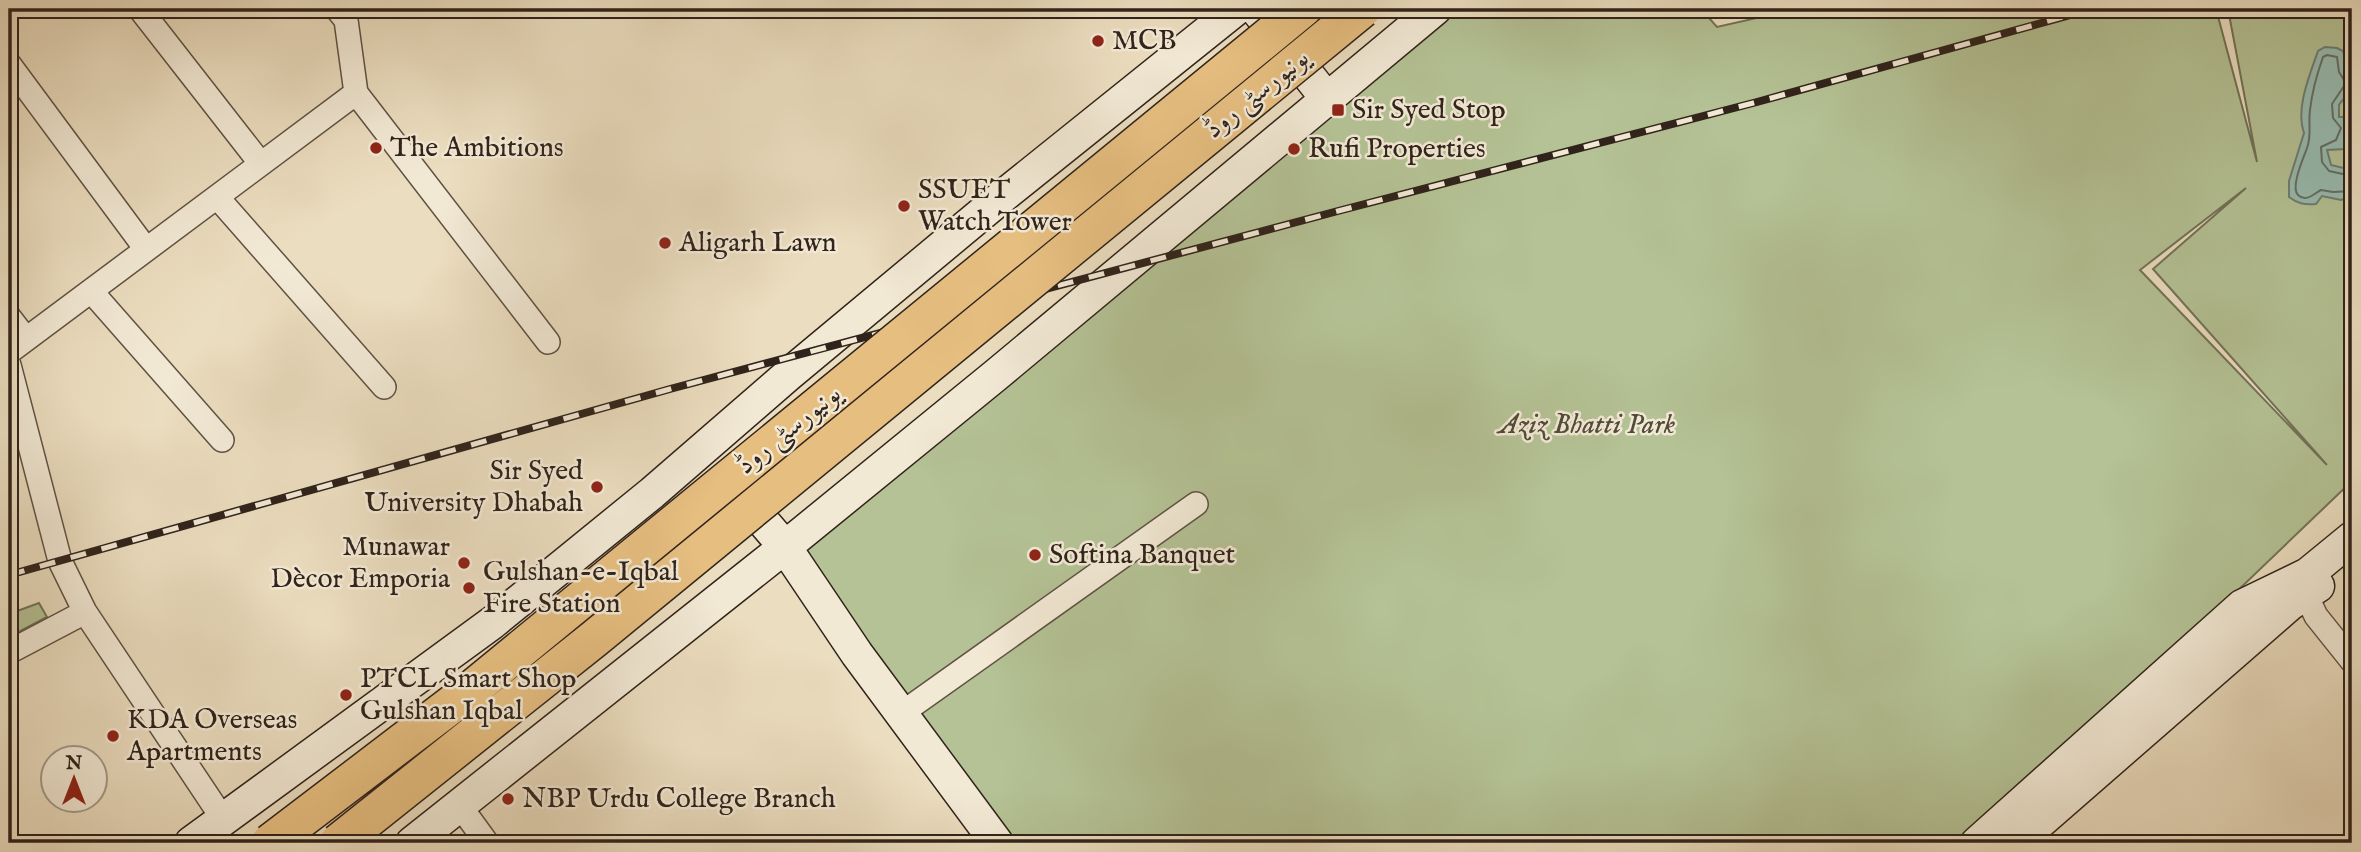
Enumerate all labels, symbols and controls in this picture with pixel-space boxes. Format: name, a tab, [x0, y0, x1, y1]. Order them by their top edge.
place label: MCB	[1112, 24, 1177, 59]
marker: MCB	[1090, 33, 1106, 49]
street label: یونیورسٹی روڈ	[1197, 40, 1319, 148]
place label: Sir Syed Stop	[1352, 93, 1506, 128]
marker: Sir Syed Stop	[1330, 102, 1346, 118]
place label: The Ambitions	[390, 131, 564, 166]
place label: Rufi Properties	[1308, 132, 1486, 167]
marker: The Ambitions	[368, 140, 384, 156]
marker: Rufi Properties	[1286, 141, 1302, 157]
place label: SSUET Watch Tower	[918, 173, 1072, 240]
marker: SSUET Watch Tower	[896, 198, 912, 214]
place label: Aligarh Lawn	[678, 226, 837, 261]
marker: Aligarh Lawn	[657, 235, 673, 251]
street label: یونیورسٹی روڈ	[729, 376, 851, 484]
park label: Aziz Bhatti Park	[1496, 408, 1675, 443]
place label: Sir Syed University Dhabah	[364, 454, 583, 521]
marker: Sir Syed University Dhabah	[589, 479, 605, 495]
place label: Munawar Dècor Emporia	[270, 530, 451, 597]
place label: Softina Banquet	[1049, 538, 1236, 573]
marker: Softina Banquet	[1027, 547, 1043, 563]
marker: Munawar Dècor Emporia	[456, 555, 472, 571]
place label: Gulshan-e-Iqbal Fire Station	[483, 555, 679, 622]
marker: Gulshan-e-Iqbal Fire Station	[461, 580, 477, 596]
place label: PTCL Smart Shop Gulshan Iqbal	[360, 662, 577, 729]
marker: PTCL Smart Shop Gulshan Iqbal	[338, 687, 354, 703]
place label: KDA Overseas Apartments	[126, 703, 297, 770]
marker: KDA Overseas Apartments	[105, 728, 121, 744]
north arrow	[38, 744, 108, 814]
text: N	[65, 752, 83, 776]
place label: NBP Urdu College Branch	[522, 782, 836, 817]
marker: NBP Urdu College Branch	[500, 791, 516, 807]

